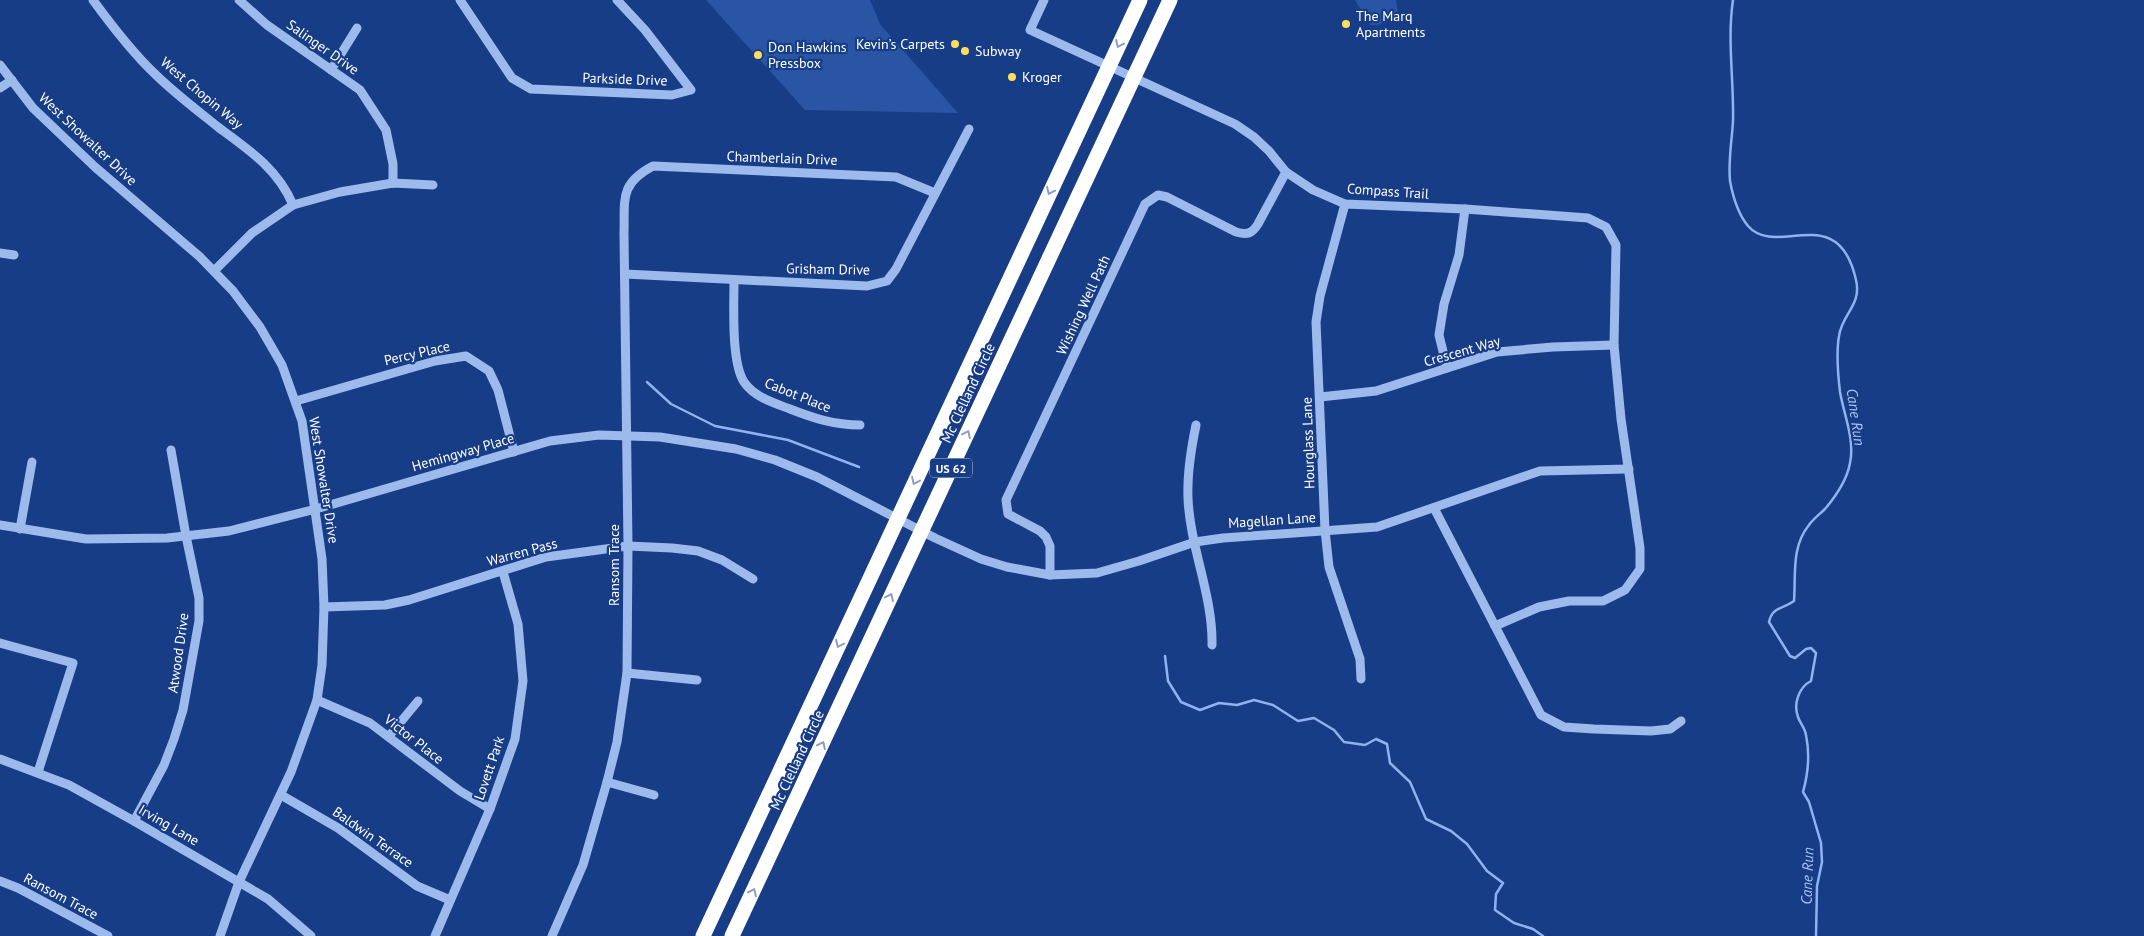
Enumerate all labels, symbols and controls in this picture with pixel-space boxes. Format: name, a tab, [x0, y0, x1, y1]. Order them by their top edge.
place label: The Marq Apartments	[1356, 7, 1426, 41]
street label: Salinger Drive	[283, 15, 363, 79]
marker: The Marq Apartments	[1340, 18, 1352, 30]
place label: Kevin’s Carpets	[856, 35, 945, 53]
place label: Don Hawkins Pressbox	[768, 38, 847, 72]
marker: Kevin’s Carpets	[949, 38, 961, 50]
one-way arrow	[1115, 39, 1126, 48]
place label: Subway	[975, 42, 1022, 60]
marker: Subway	[959, 45, 971, 57]
marker: Don Hawkins Pressbox	[752, 49, 764, 61]
street label: West Chopin Way	[157, 53, 247, 133]
place label: Kroger	[1022, 68, 1062, 86]
street label: Parkside Drive	[582, 69, 668, 89]
marker: Kroger	[1006, 71, 1018, 83]
street label: West Showalter Drive	[35, 89, 141, 189]
street label: Chamberlain Drive	[726, 147, 838, 169]
street label: Compass Trail	[1347, 179, 1429, 203]
one-way arrow	[1046, 186, 1057, 195]
street label: Wishing Well Path	[1052, 252, 1114, 358]
street label: Grisham Drive	[786, 259, 870, 279]
street label: Crescent Way	[1422, 331, 1503, 371]
street label: Percy Place	[382, 337, 452, 369]
street label: Mc Clelland Circle	[937, 340, 999, 446]
street label: Cabot Place	[762, 374, 834, 416]
water label: Cane Run	[1843, 387, 1869, 447]
street label: Hourglass Lane	[1297, 397, 1319, 489]
street label: West Showalter Drive	[305, 415, 343, 545]
street label: Hemingway Place	[410, 429, 516, 475]
one-way arrow	[961, 431, 971, 440]
road number: US 62	[930, 458, 972, 478]
one-way arrow	[911, 476, 921, 485]
street label: Magellan Lane	[1228, 508, 1316, 532]
street label: Ransom Trace	[605, 524, 623, 606]
street label: Warren Pass	[485, 534, 559, 570]
one-way arrow	[884, 593, 895, 602]
street label: Atwood Drive	[163, 612, 193, 694]
one-way arrow	[834, 639, 845, 648]
street label: Mc Clelland Circle	[766, 707, 828, 813]
street label: Victor Place	[380, 710, 447, 768]
street label: Lovett Park	[470, 733, 508, 802]
one-way arrow	[815, 741, 826, 750]
street label: Irving Lane	[136, 800, 202, 850]
street label: Baldwin Terrace	[329, 803, 417, 871]
water label: Cane Run	[1797, 847, 1818, 905]
street label: Ransom Trace	[21, 869, 101, 923]
one-way arrow	[747, 888, 757, 897]

